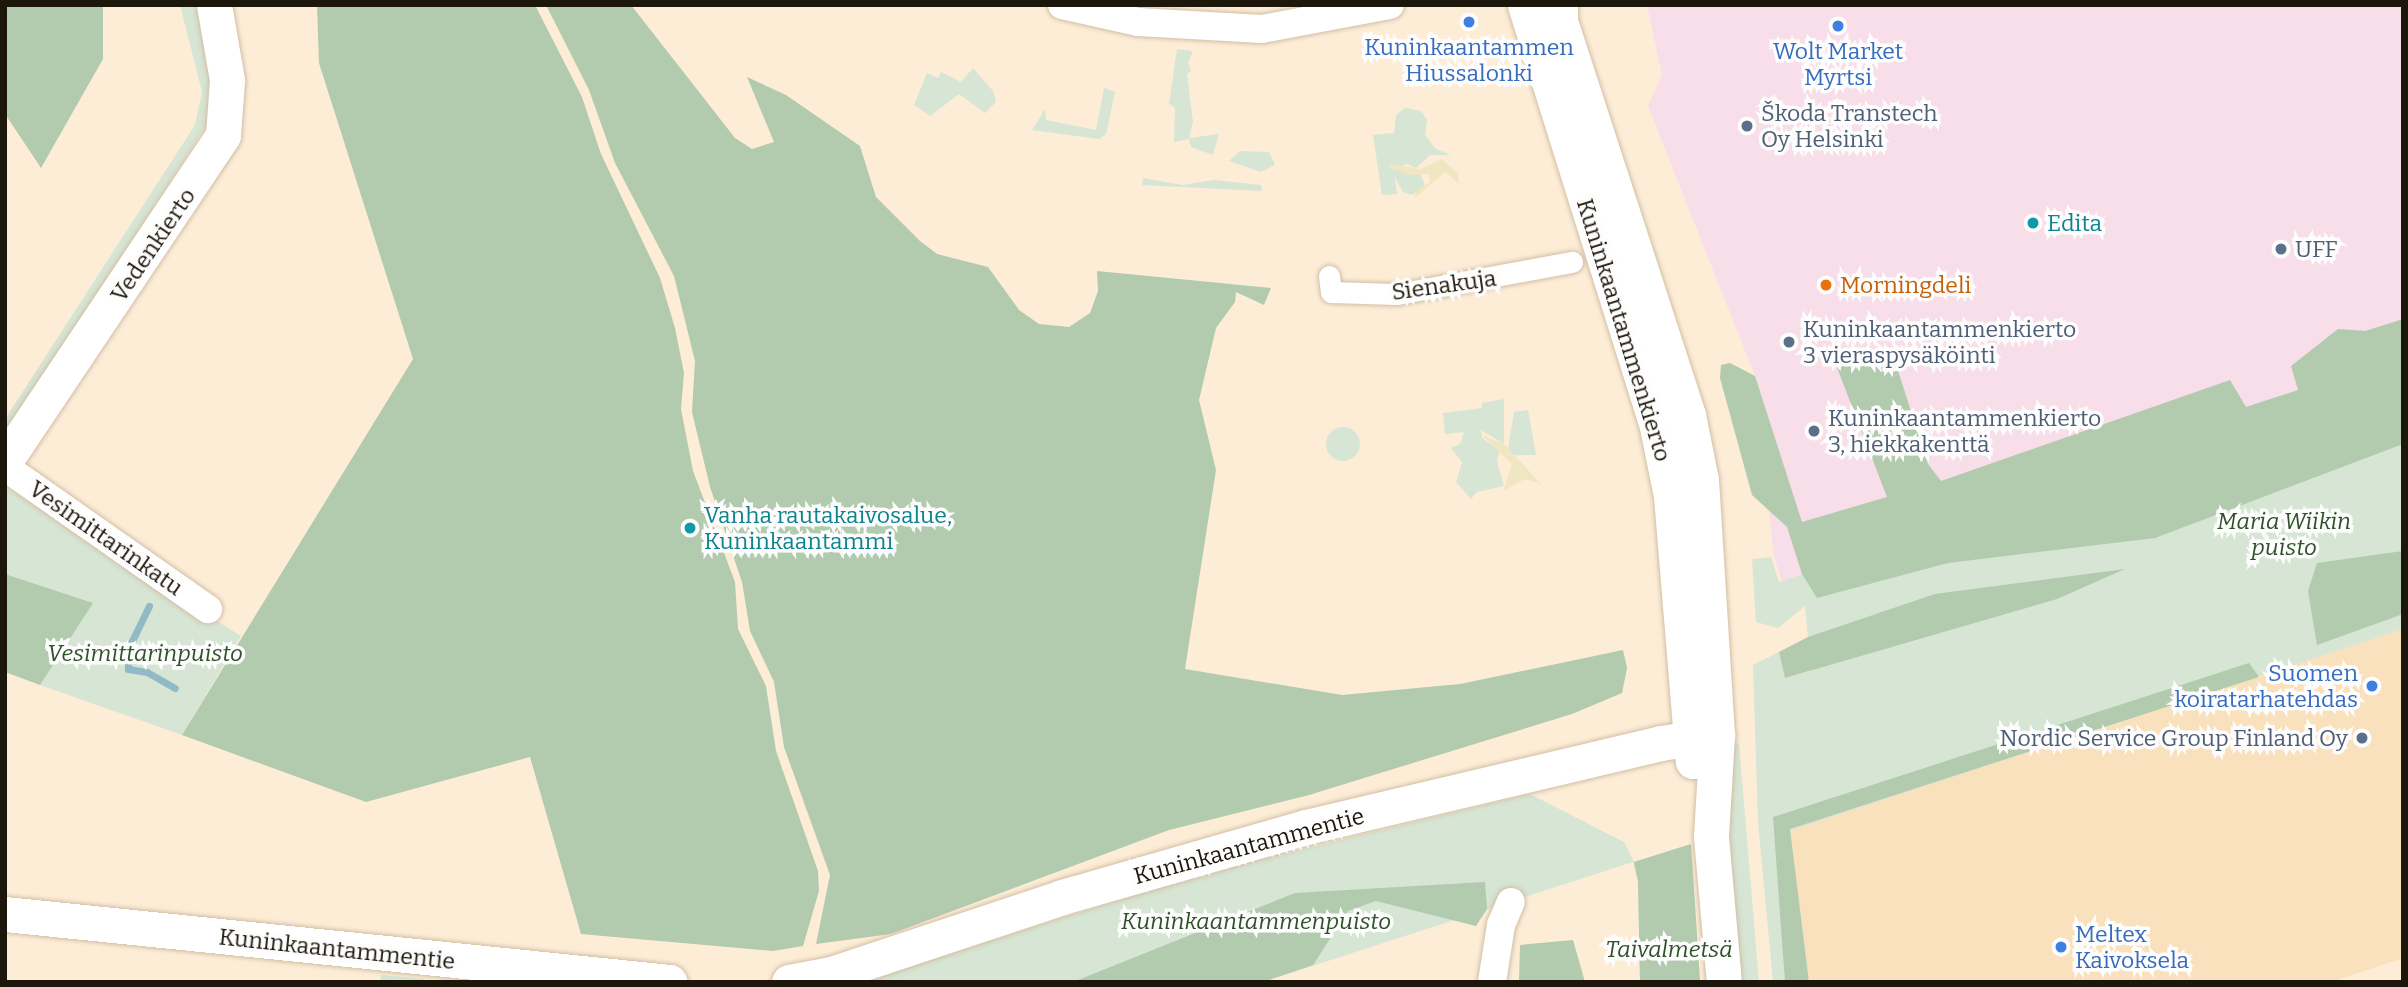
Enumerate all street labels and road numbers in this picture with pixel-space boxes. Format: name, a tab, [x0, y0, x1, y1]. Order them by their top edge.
street label: Vedenkierto	[105, 183, 201, 307]
street label: Kuninkaantammenkierto	[1571, 195, 1677, 465]
street label: Sienakuja	[1390, 264, 1498, 306]
street label: Vesimittarinkatu	[24, 475, 188, 601]
street label: Kuninkaantammentie	[1131, 802, 1367, 890]
street label: Kuninkaantammentie	[218, 923, 456, 975]

